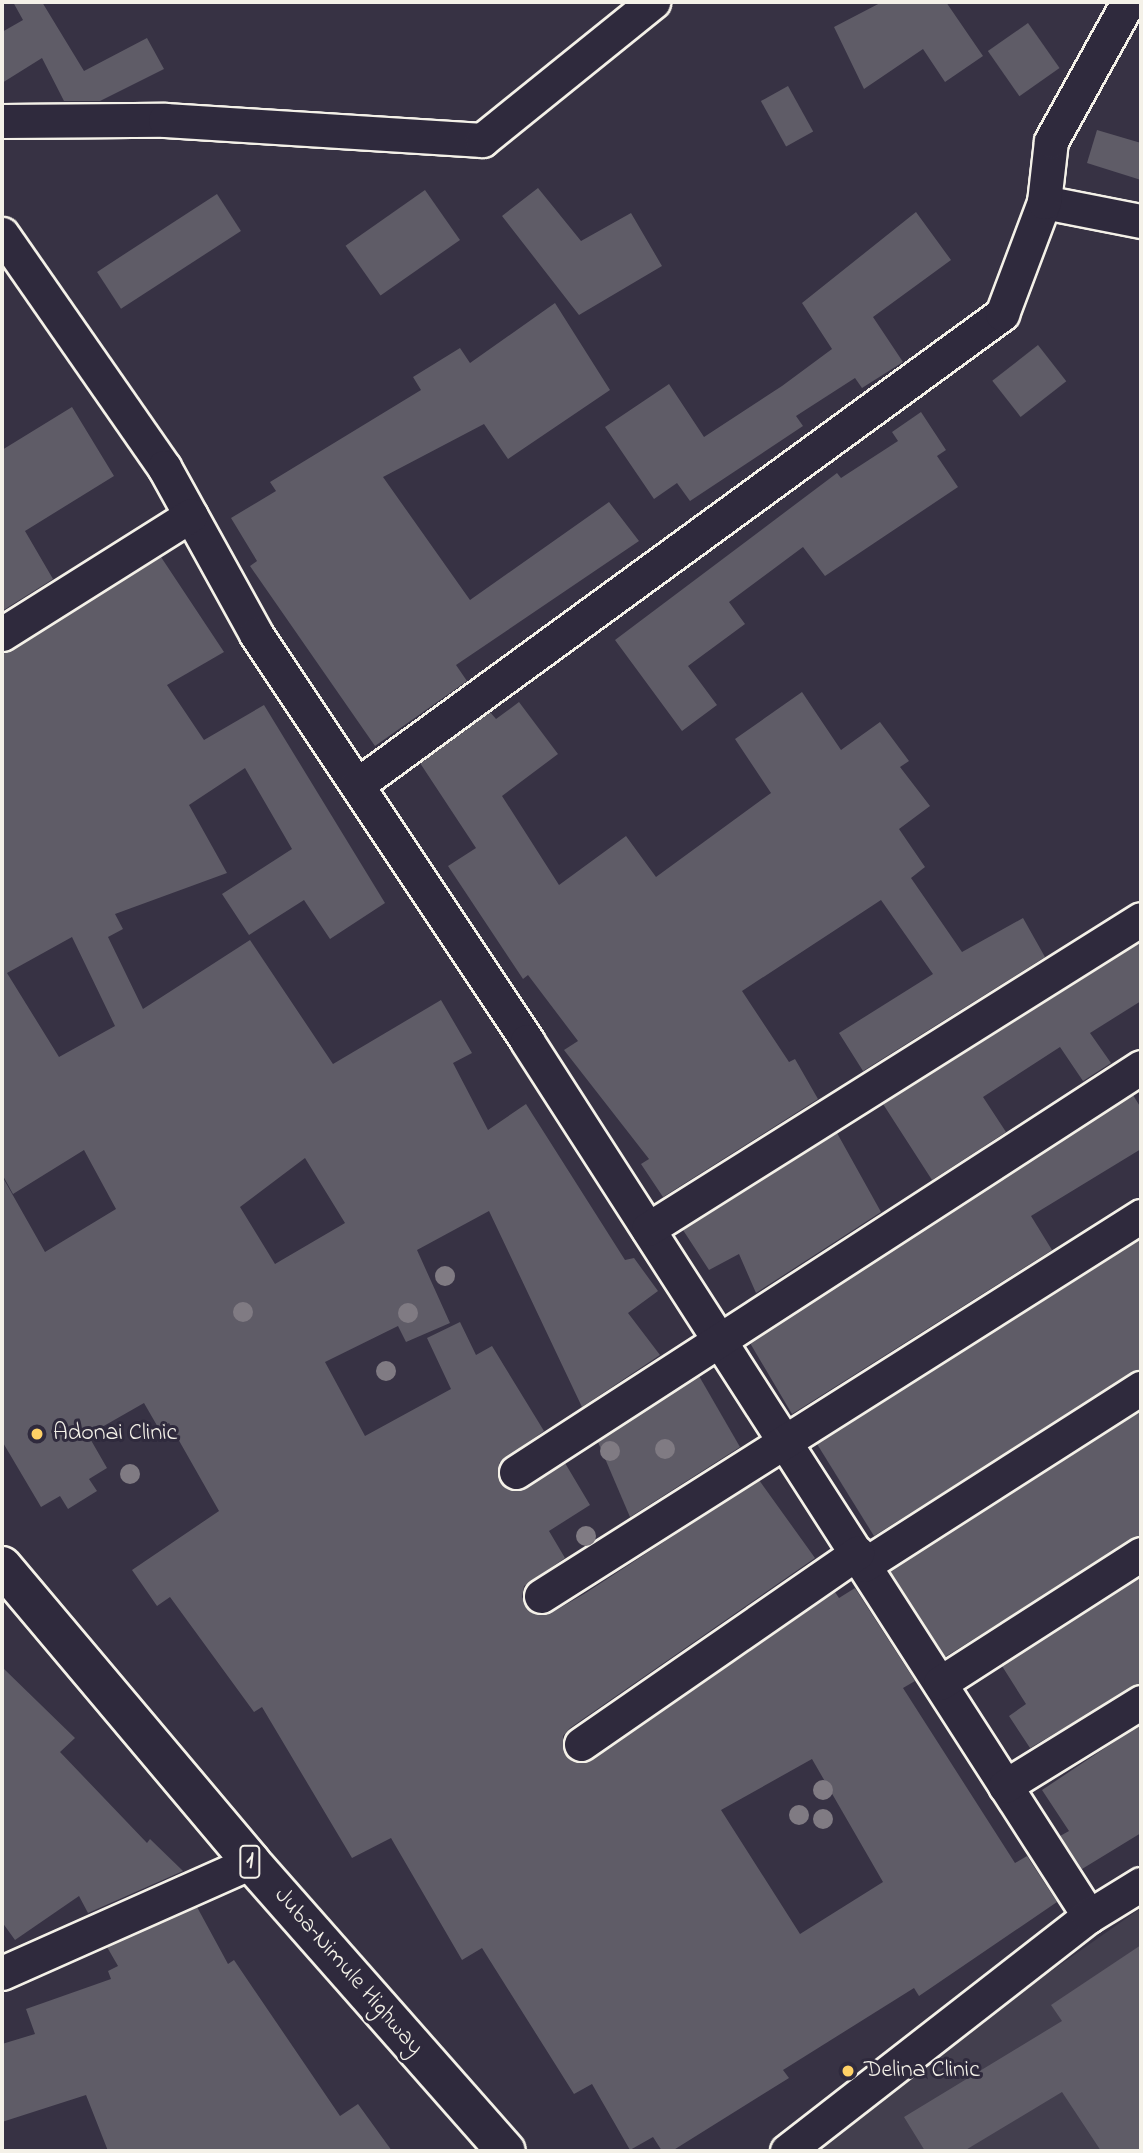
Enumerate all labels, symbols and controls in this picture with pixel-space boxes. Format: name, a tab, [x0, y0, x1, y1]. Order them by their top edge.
place label: Adonai Clinic	[53, 1420, 177, 1448]
marker: Adonai Clinic	[27, 1424, 47, 1444]
road number: 1	[238, 1842, 262, 1882]
street label: Juba–Nimule Highway	[267, 1882, 429, 2062]
place label: Delina Clinic	[864, 2057, 980, 2085]
marker: Delina Clinic	[838, 2061, 858, 2081]

